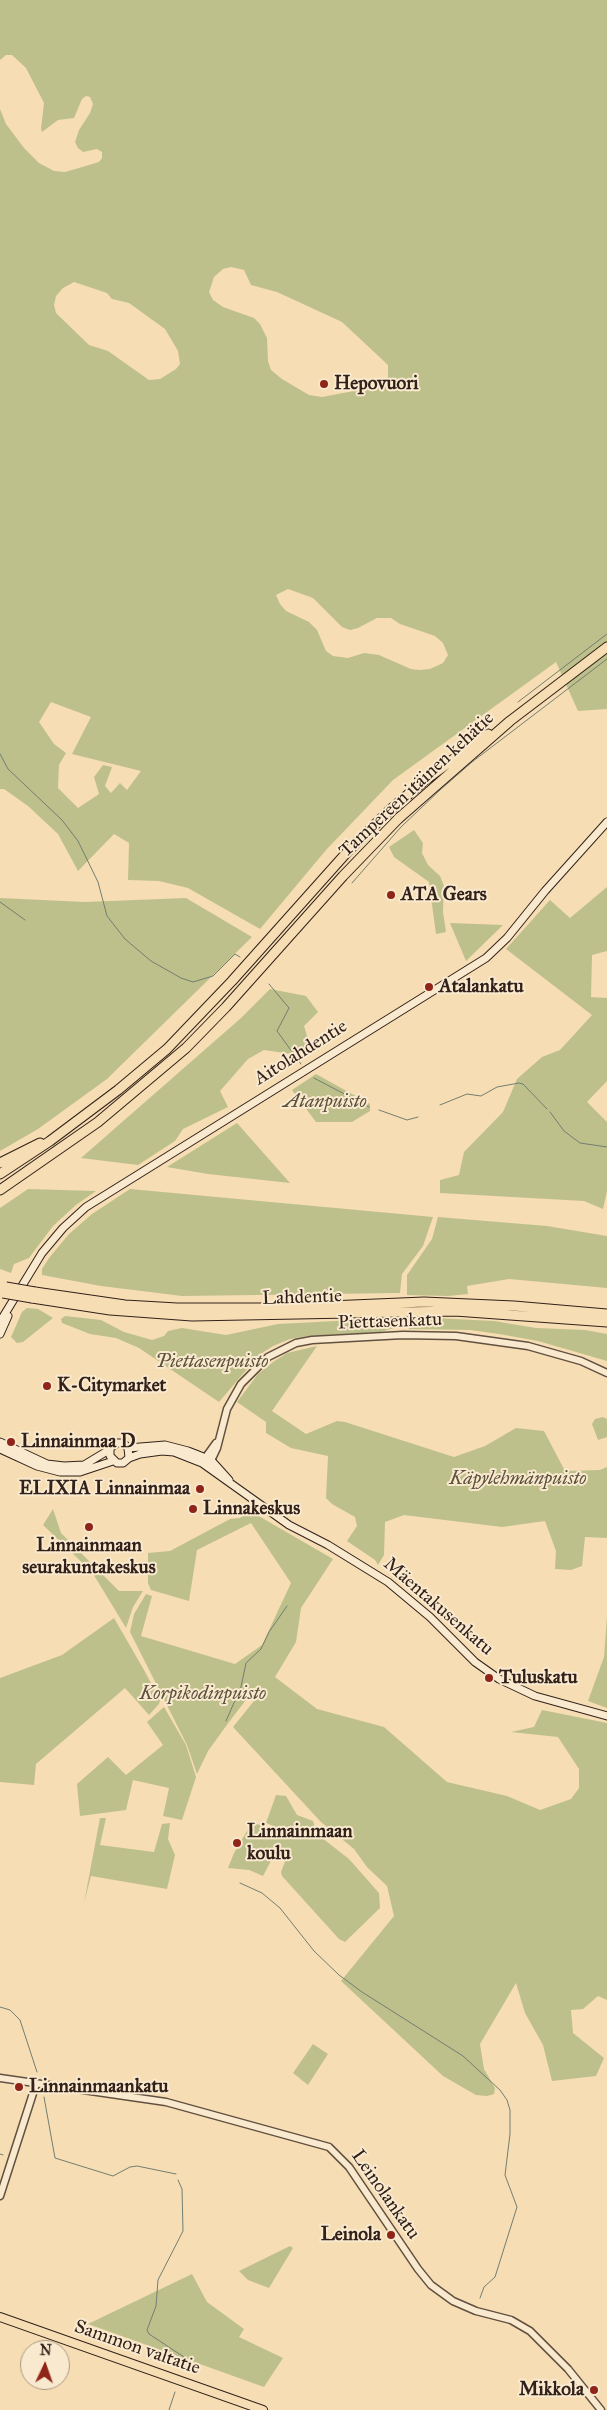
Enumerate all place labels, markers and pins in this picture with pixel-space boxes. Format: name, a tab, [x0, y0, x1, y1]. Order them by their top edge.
place label: Hepovuori	[334, 373, 419, 395]
marker: Hepovuori	[318, 378, 330, 390]
place label: ATA Gears	[401, 884, 487, 906]
marker: ATA Gears	[385, 889, 397, 901]
place label: Atalankatu	[439, 976, 524, 998]
marker: Atalankatu	[423, 981, 435, 993]
place label: K-Citymarket	[57, 1375, 166, 1397]
marker: K-Citymarket	[41, 1380, 53, 1392]
place label: Linnainmaa D	[21, 1431, 135, 1453]
marker: Linnainmaa D	[5, 1436, 17, 1448]
place label: ELIXIA Linnainmaa	[19, 1478, 190, 1500]
marker: ELIXIA Linnainmaa	[194, 1483, 206, 1495]
place label: Linnakeskus	[203, 1498, 300, 1520]
marker: Linnakeskus	[187, 1503, 199, 1515]
marker: Linnainmaan seurakuntakeskus	[83, 1521, 95, 1533]
place label: Linnainmaan seurakuntakeskus	[22, 1535, 156, 1579]
place label: Tuluskatu	[499, 1667, 578, 1689]
marker: Tuluskatu	[483, 1672, 495, 1684]
place label: Linnainmaan koulu	[247, 1821, 353, 1865]
marker: Linnainmaan koulu	[231, 1837, 243, 1849]
place label: Linnainmaankatu	[29, 2076, 168, 2098]
marker: Linnainmaankatu	[13, 2081, 25, 2093]
place label: Leinola	[321, 2224, 381, 2246]
marker: Leinola	[385, 2229, 397, 2241]
place label: Mikkola	[519, 2379, 584, 2401]
marker: Mikkola	[588, 2384, 600, 2396]

